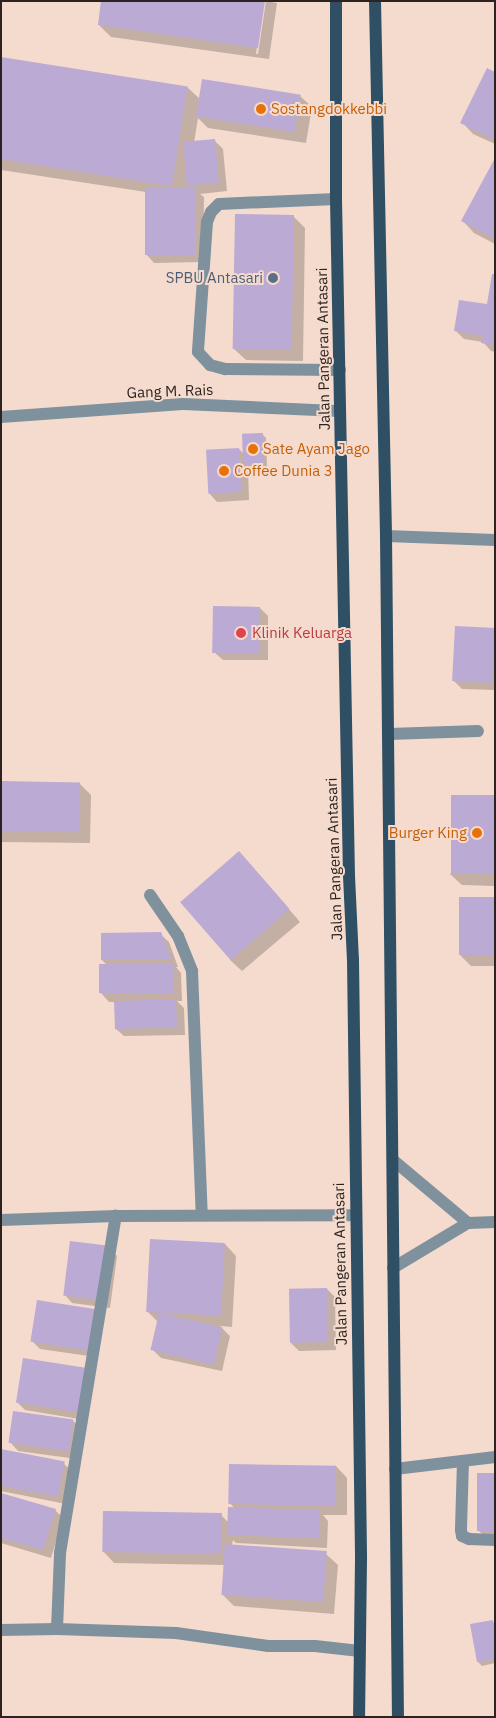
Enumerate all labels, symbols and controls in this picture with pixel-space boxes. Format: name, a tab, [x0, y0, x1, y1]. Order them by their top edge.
place label: Sostangdokkebbi	[271, 100, 387, 118]
marker: Sostangdokkebbi	[255, 103, 267, 115]
street label: Jalan Pangeran Antasari	[313, 267, 333, 431]
place label: SPBU Antasari	[166, 269, 263, 287]
marker: SPBU Antasari	[267, 272, 279, 284]
street label: Gang M. Rais	[126, 380, 214, 402]
place label: Sate Ayam Jago	[263, 440, 370, 458]
marker: Sate Ayam Jago	[247, 443, 259, 455]
place label: Coffee Dunia 3	[234, 462, 333, 480]
marker: Coffee Dunia 3	[218, 465, 230, 477]
place label: Klinik Keluarga	[252, 624, 352, 642]
marker: Klinik Keluarga	[234, 626, 248, 640]
street label: Jalan Pangeran Antasari	[322, 777, 346, 941]
place label: Burger King	[389, 824, 467, 842]
marker: Burger King	[471, 827, 483, 839]
street label: Jalan Pangeran Antasari	[330, 1182, 350, 1346]

